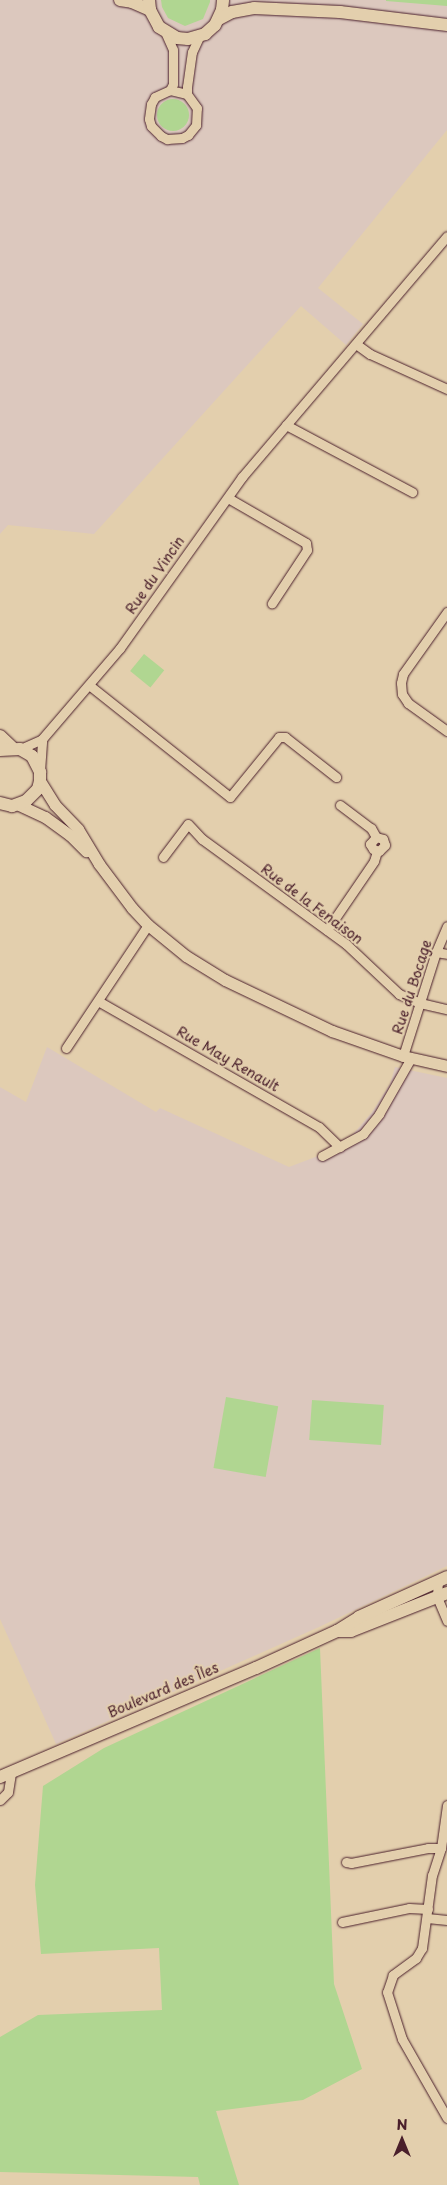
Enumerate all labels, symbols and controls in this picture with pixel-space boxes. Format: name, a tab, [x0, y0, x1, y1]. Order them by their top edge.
street label: Rue du Vincin	[122, 532, 188, 618]
street label: Rue de la Fenaison	[256, 859, 368, 949]
street label: Rue du Bocage	[389, 937, 435, 1037]
street label: Rue May Renault	[174, 1023, 282, 1095]
street label: Boulevard des Îles	[105, 1659, 221, 1721]
text: N	[396, 2114, 408, 2135]
north arrow	[377, 2115, 427, 2165]

